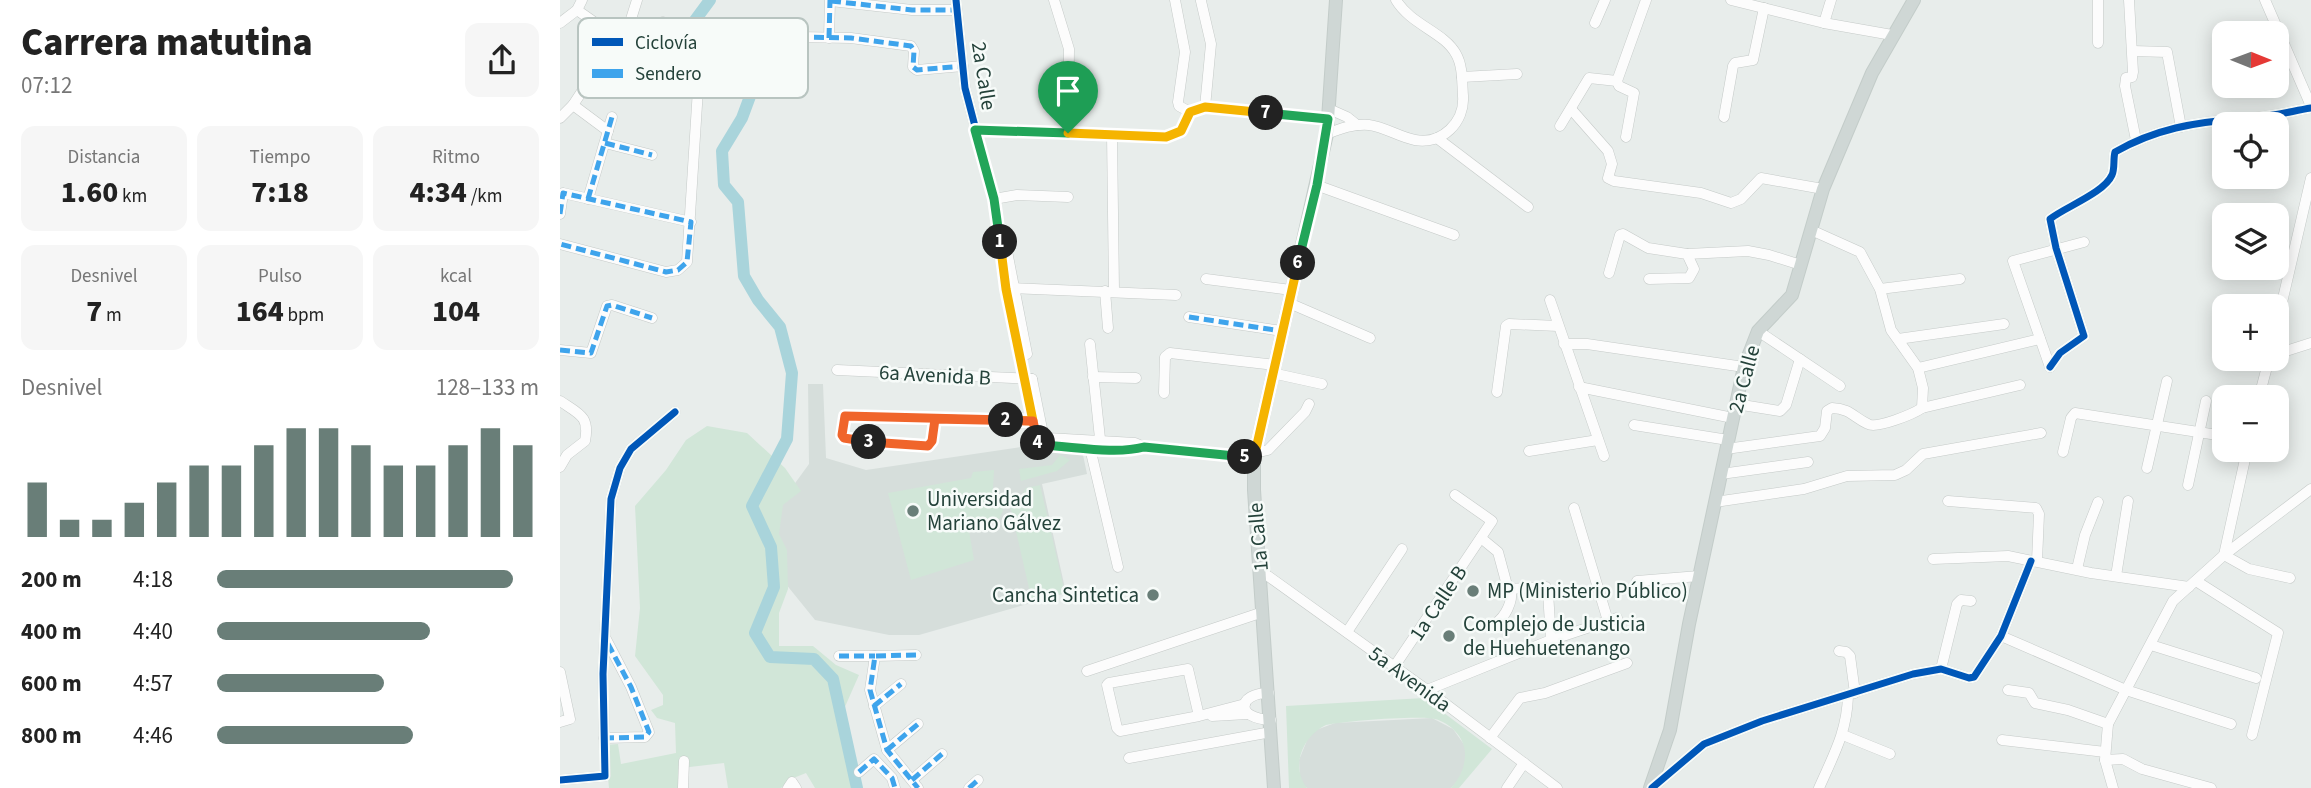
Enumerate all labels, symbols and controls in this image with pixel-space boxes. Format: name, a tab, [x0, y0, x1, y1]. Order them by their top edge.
text: Carrera matutina	[21, 16, 313, 70]
legend	[578, 18, 808, 98]
north arrow	[2212, 21, 2289, 98]
map controls	[2212, 21, 2289, 462]
button: share	[465, 23, 539, 97]
text: Ciclovía	[635, 30, 697, 57]
street label: 2a Calle	[964, 40, 1004, 112]
text: Sendero	[635, 61, 702, 88]
pin	[1038, 61, 1098, 133]
text: 07:12	[21, 69, 72, 102]
icon: arrive	[1049, 72, 1087, 110]
pin: 7	[1248, 96, 1284, 130]
text: 7	[1260, 99, 1271, 126]
button: locate	[2212, 112, 2289, 189]
text: Distancia	[68, 144, 140, 171]
text: Tiempo	[250, 144, 310, 171]
text: Ritmo	[432, 144, 480, 171]
text: 1.60	[61, 171, 118, 214]
text: 7:18	[251, 171, 309, 214]
text: 4:34	[410, 171, 467, 214]
text: km	[118, 183, 147, 210]
text: /km	[467, 183, 502, 210]
button: layers	[2212, 203, 2289, 280]
pin: 1	[982, 224, 1018, 260]
text: 1	[994, 228, 1005, 255]
pin: 6	[1280, 246, 1316, 280]
text: 6	[1292, 249, 1303, 276]
text: Desnivel	[70, 263, 138, 290]
text: Pulso	[258, 263, 302, 290]
text: kcal	[440, 263, 472, 290]
text: 7	[86, 290, 102, 333]
text: 164	[236, 290, 284, 333]
text: 104	[432, 290, 480, 333]
button: +	[2212, 294, 2289, 371]
text: m	[102, 302, 122, 329]
text: bpm	[284, 302, 324, 329]
street label: 2a Calle	[1721, 342, 1767, 416]
street label: 6a Avenida B	[878, 357, 992, 393]
text: Desnivel	[21, 371, 102, 404]
text: 128–133 m	[436, 371, 539, 404]
button: −	[2212, 385, 2289, 462]
pin: 2	[988, 402, 1024, 438]
text: 2	[1000, 406, 1011, 433]
pin: 3	[852, 424, 886, 460]
pin: 4	[1021, 426, 1056, 460]
text: 3	[863, 428, 874, 455]
text: 4	[1032, 429, 1043, 456]
pin: 5	[1228, 440, 1262, 475]
text: 5	[1239, 443, 1250, 470]
place label: Universidad Mariano Gálvez	[927, 484, 1061, 538]
street label: 1a Calle	[1240, 501, 1276, 573]
marker: Universidad Mariano Gálvez	[905, 503, 921, 519]
street label: 1a Calle B	[1402, 559, 1474, 647]
text: 200 m	[21, 563, 82, 596]
text: 4:18	[133, 563, 173, 596]
place label: MP (Ministerio Público)	[1487, 576, 1688, 606]
place label: Cancha Sintetica	[992, 580, 1139, 610]
marker: MP (Ministerio Público)	[1465, 583, 1481, 599]
marker: Cancha Sintetica	[1145, 587, 1161, 603]
place label: Complejo de Justicia de Huehuetenango	[1463, 609, 1646, 663]
text: 400 m	[21, 615, 82, 648]
text: 4:40	[133, 615, 173, 648]
marker: Complejo de Justicia de Huehuetenango	[1441, 628, 1457, 644]
street label: 5a Avenida	[1363, 639, 1457, 719]
text: 600 m	[21, 667, 82, 700]
text: 4:57	[133, 667, 173, 700]
text: 800 m	[21, 719, 82, 752]
text: 4:46	[133, 719, 173, 752]

